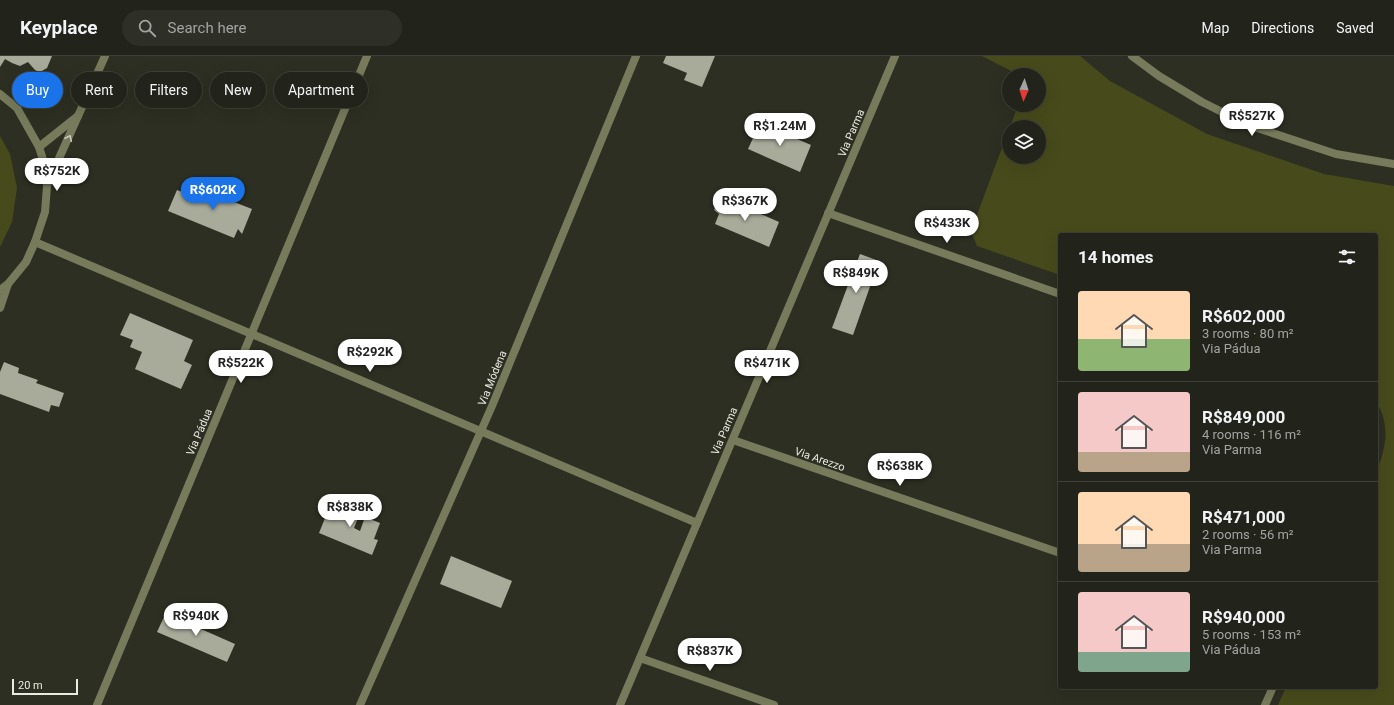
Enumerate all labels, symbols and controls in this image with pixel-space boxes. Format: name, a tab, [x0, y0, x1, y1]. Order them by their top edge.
search box	[122, 10, 402, 46]
text: Keyplace	[20, 16, 98, 39]
icon: search	[136, 17, 158, 39]
text: Search here	[168, 19, 247, 37]
text: Map	[1202, 20, 1229, 36]
text: Directions	[1251, 20, 1314, 36]
text: Saved	[1336, 20, 1374, 36]
north arrow	[1002, 68, 1046, 112]
map controls	[1002, 68, 1046, 164]
chip: Buy	[12, 72, 63, 108]
chip: Rent	[71, 72, 127, 108]
chip: Filters	[135, 72, 202, 108]
chip: New	[210, 72, 266, 108]
chip: Apartment	[274, 72, 368, 108]
pin: R$527K	[1219, 103, 1285, 137]
street label: Via Parma	[836, 107, 867, 159]
text: R$527K	[1229, 108, 1275, 123]
pin: R$1.24M	[743, 113, 817, 147]
text: R$1.24M	[753, 118, 807, 133]
button: layers	[1002, 120, 1046, 164]
one-way arrow	[64, 134, 72, 142]
pin: R$752K	[24, 158, 90, 192]
text: R$752K	[34, 163, 80, 178]
pin: R$602K	[180, 177, 246, 211]
text: R$602K	[190, 182, 236, 197]
pin: R$367K	[712, 188, 778, 222]
text: R$367K	[722, 193, 768, 208]
pin: R$433K	[914, 210, 980, 244]
text: R$433K	[924, 215, 970, 230]
icon: filters	[1336, 246, 1358, 268]
text: 14 homes	[1078, 247, 1154, 267]
pin: R$849K	[823, 260, 889, 294]
text: R$849K	[833, 265, 879, 280]
text: R$602,000	[1202, 306, 1285, 326]
icon: home	[1110, 307, 1158, 355]
text: 3 rooms · 80 m²	[1202, 326, 1294, 341]
pin: R$292K	[337, 339, 403, 373]
text: Via Pádua	[1202, 341, 1261, 356]
text: R$292K	[347, 344, 393, 359]
street label: Via Módena	[476, 349, 509, 408]
pin: R$522K	[208, 350, 274, 384]
pin: R$471K	[734, 350, 800, 384]
text: R$522K	[218, 355, 264, 370]
text: R$471K	[744, 355, 790, 370]
street label: Via Parma	[709, 405, 740, 457]
street label: Via Pádua	[184, 407, 215, 458]
text: R$849,000	[1202, 407, 1285, 427]
icon: home	[1110, 408, 1158, 456]
text: 4 rooms · 116 m²	[1202, 427, 1301, 442]
text: Via Parma	[1202, 442, 1262, 457]
street label: Via Arezzo	[793, 445, 847, 474]
pin: R$638K	[867, 453, 933, 487]
text: R$638K	[877, 458, 923, 473]
pin: R$838K	[317, 494, 383, 528]
text: R$838K	[327, 499, 373, 514]
text: R$471,000	[1202, 507, 1285, 527]
icon: home	[1110, 508, 1158, 556]
text: 2 rooms · 56 m²	[1202, 527, 1294, 542]
text: Via Parma	[1202, 542, 1262, 557]
pin: R$940K	[163, 603, 229, 637]
text: R$940,000	[1202, 607, 1285, 627]
text: R$940K	[173, 608, 219, 623]
icon: home	[1110, 608, 1158, 656]
text: 5 rooms · 153 m²	[1202, 627, 1301, 642]
pin: R$837K	[677, 638, 743, 672]
text: Via Pádua	[1202, 642, 1261, 657]
text: R$837K	[687, 643, 733, 658]
scale bar	[12, 677, 78, 696]
text: 20 m	[18, 679, 43, 692]

